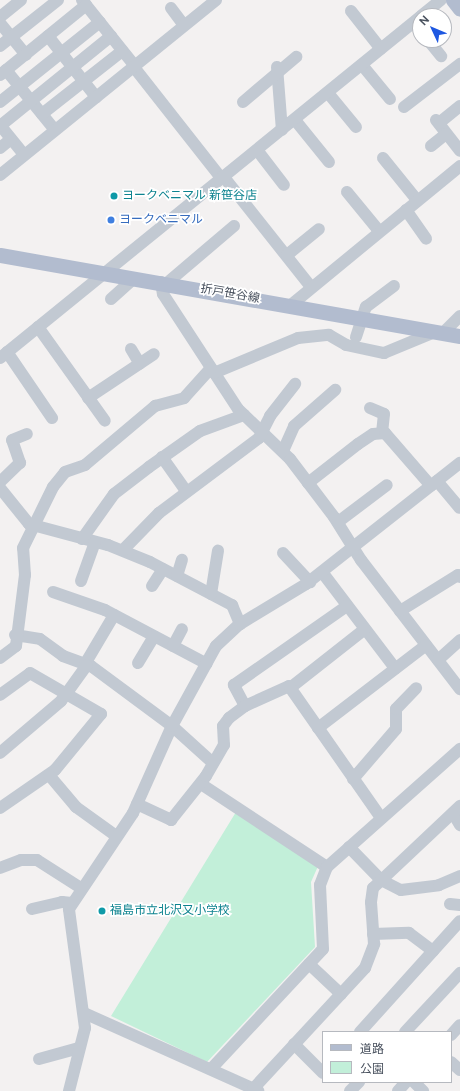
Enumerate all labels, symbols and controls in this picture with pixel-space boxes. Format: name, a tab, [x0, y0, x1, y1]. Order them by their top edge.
north arrow	[412, 8, 452, 48]
text: N	[417, 13, 431, 28]
place label: ヨークベニマル 新笹谷店	[122, 189, 257, 203]
marker: ヨークベニマル 新笹谷店	[109, 191, 119, 201]
place label: ヨークベニマル	[119, 213, 203, 227]
marker: ヨークベニマル	[106, 215, 116, 225]
street label: 折戸笹谷線	[199, 282, 261, 306]
place label: 福島市立北沢又小学校	[110, 904, 230, 918]
marker: 福島市立北沢又小学校	[97, 906, 107, 916]
legend	[322, 1031, 452, 1083]
text: 道路	[360, 1042, 384, 1056]
text: 公園	[360, 1062, 384, 1076]

